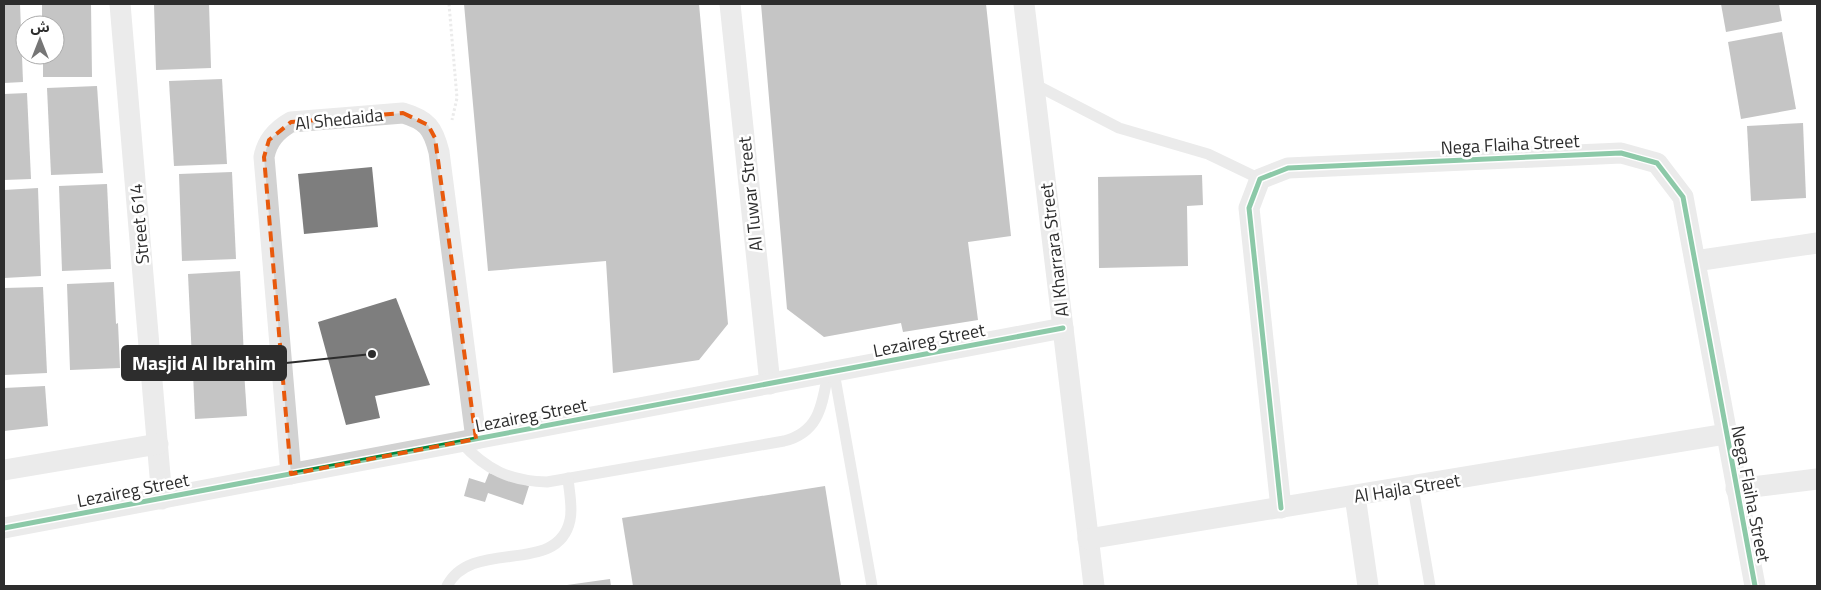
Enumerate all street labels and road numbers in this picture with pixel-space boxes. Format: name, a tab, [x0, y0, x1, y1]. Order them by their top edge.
street label: Al Shedaida	[294, 101, 384, 137]
street label: Nega Flaiha Street	[1440, 127, 1581, 161]
street label: Al Tuwar Street	[730, 134, 769, 253]
street label: Al Kharrara Street	[1032, 181, 1076, 319]
street label: Street 614	[122, 183, 156, 265]
street label: Lezaireg Street	[871, 316, 988, 364]
street label: Lezaireg Street	[473, 391, 590, 439]
street label: Nega Flaiha Street	[1724, 423, 1778, 565]
street label: Lezaireg Street	[75, 466, 192, 514]
street label: Al Hajla Street	[1352, 466, 1463, 510]

